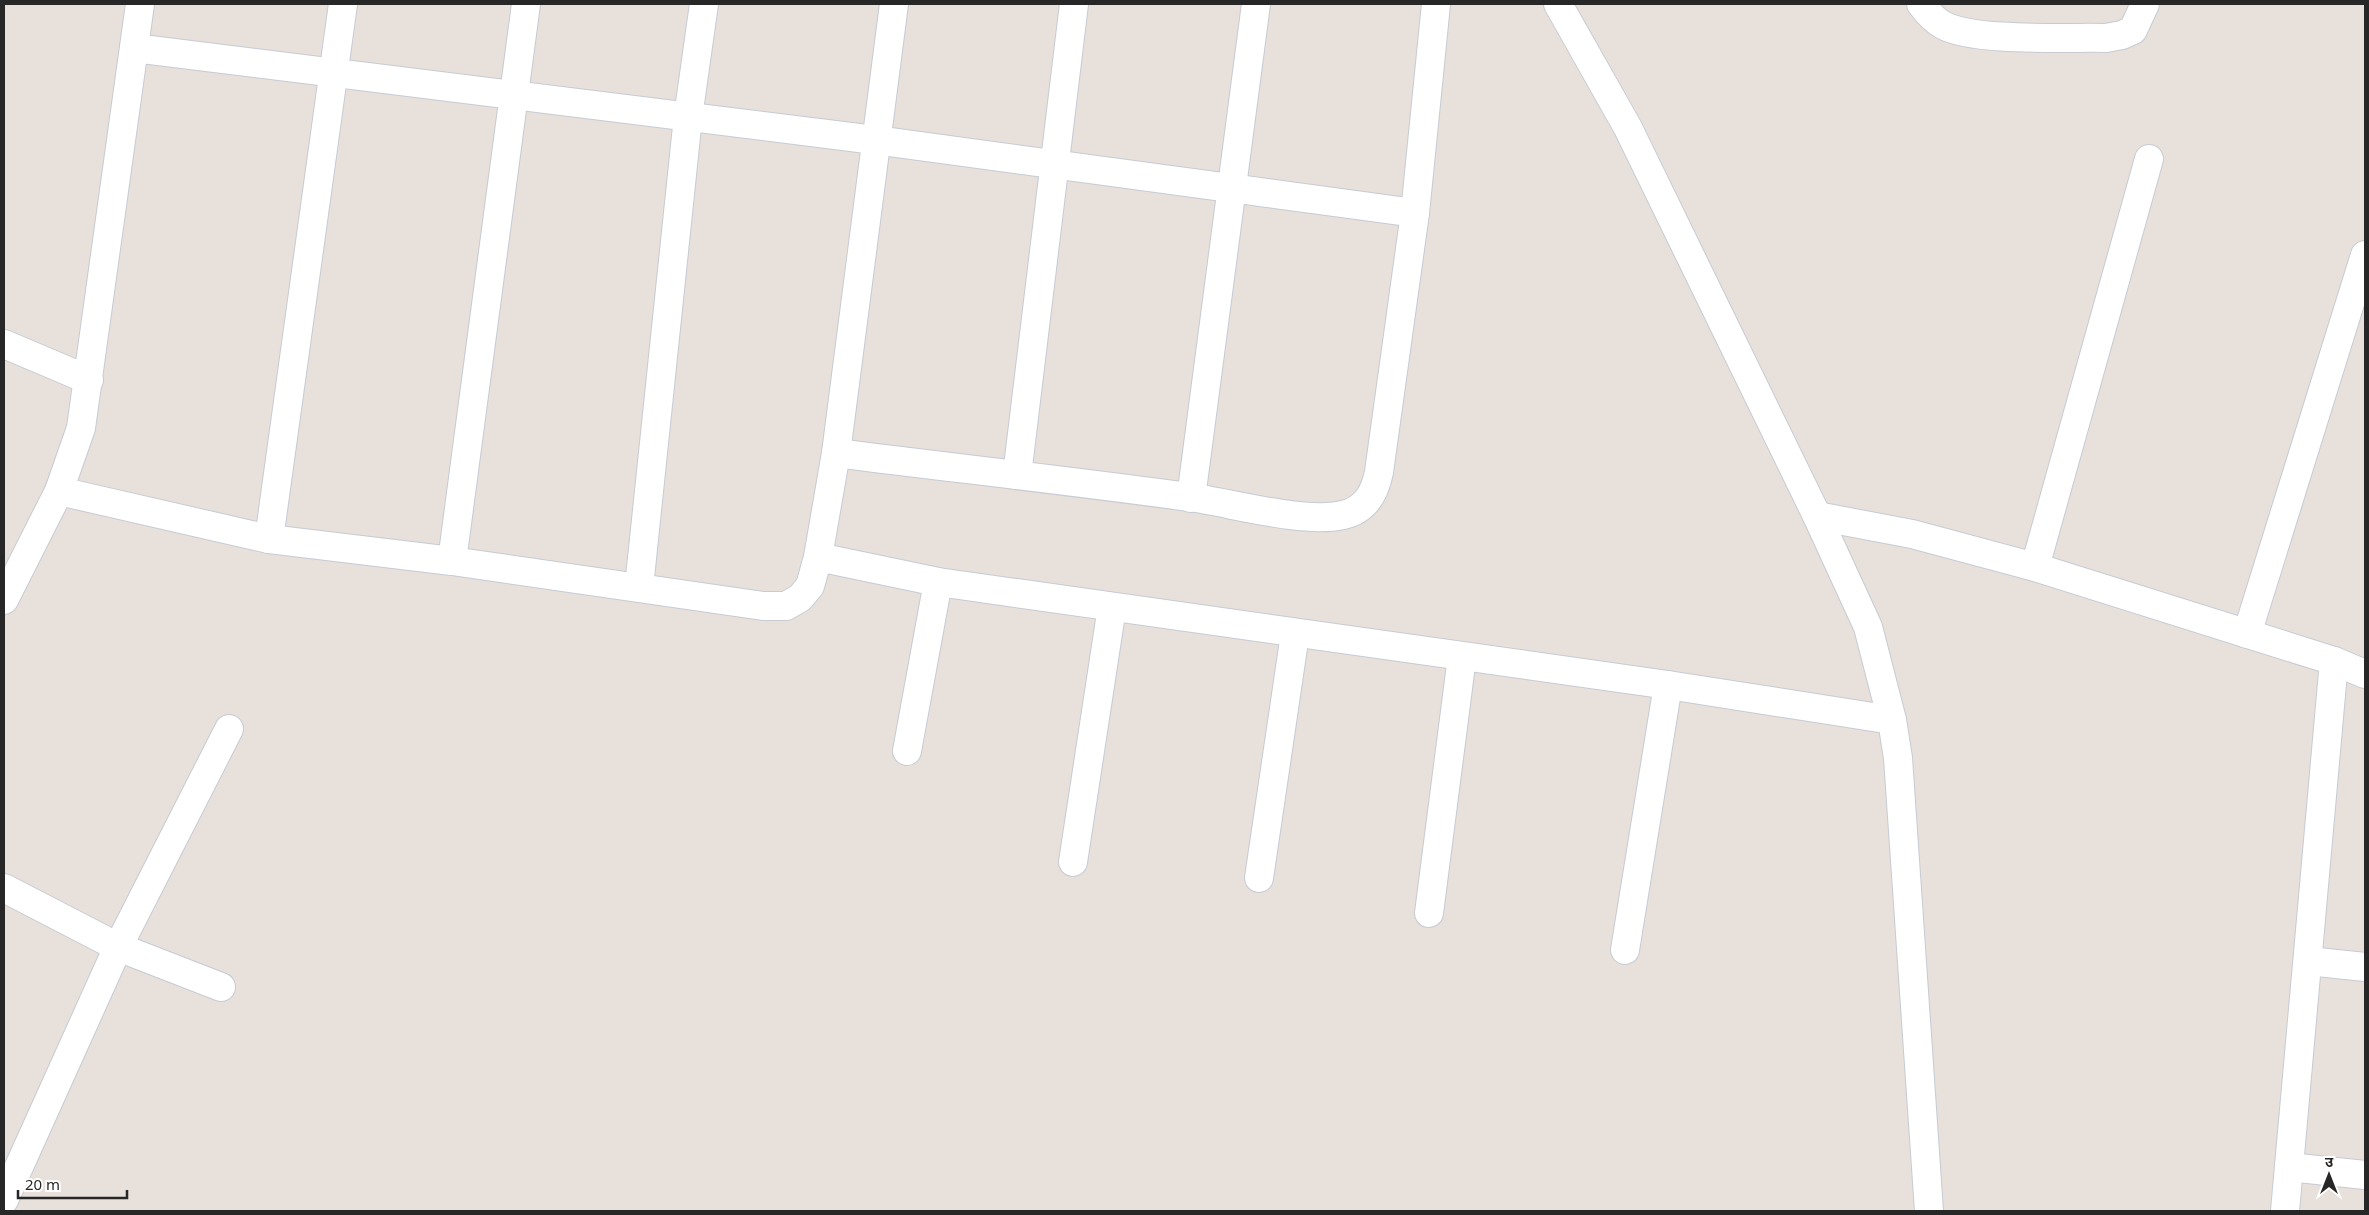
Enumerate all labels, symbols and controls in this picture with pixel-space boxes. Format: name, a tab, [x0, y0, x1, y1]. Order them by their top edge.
north arrow	[2304, 1150, 2354, 1200]
text: उ	[2325, 1152, 2334, 1171]
scale bar	[18, 1168, 126, 1200]
text: 20 m	[25, 1174, 60, 1194]

